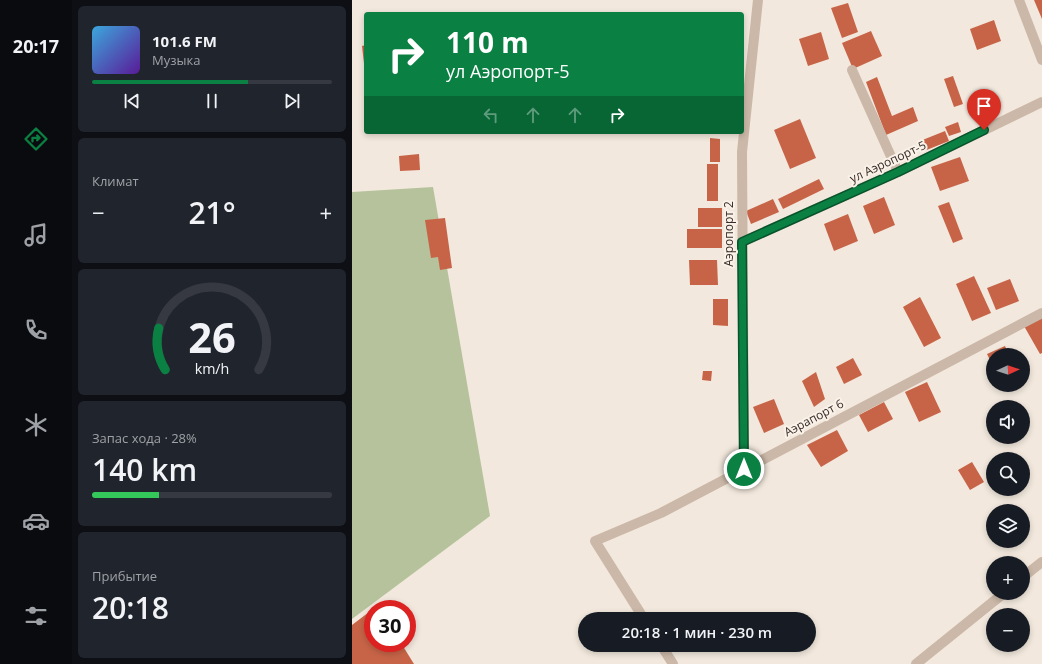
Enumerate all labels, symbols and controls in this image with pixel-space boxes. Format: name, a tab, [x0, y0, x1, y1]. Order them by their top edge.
text: 110 m	[446, 23, 529, 61]
icon: right	[380, 28, 432, 80]
text: 101.6 FM	[152, 31, 217, 51]
text: 20:17	[13, 34, 59, 58]
text: Музыка	[152, 51, 200, 69]
text: ул Аэропорт-5	[446, 59, 570, 83]
pin	[967, 89, 1001, 130]
icon: previous	[121, 90, 143, 112]
icon: pause	[201, 90, 223, 112]
icon: next	[281, 90, 303, 112]
icon: arrive	[973, 95, 995, 117]
icon: left	[480, 104, 502, 126]
icon: ahead	[522, 104, 544, 126]
icon: ahead	[564, 104, 586, 126]
icon: right	[606, 104, 628, 126]
icon: directions	[22, 125, 50, 153]
street label: ул Аэропорт-5	[847, 136, 929, 187]
text: Климат	[92, 172, 139, 190]
text: 21°	[188, 192, 236, 233]
text: −	[92, 197, 105, 227]
text: +	[319, 197, 332, 227]
street label: Аэропорт 2	[720, 201, 737, 267]
icon: music	[22, 221, 50, 249]
text: 26	[188, 309, 236, 365]
icon: phone	[22, 316, 50, 344]
north arrow	[986, 348, 1030, 392]
map controls	[986, 348, 1030, 652]
text: km/h	[195, 359, 229, 378]
street label: Аэрапорт 6	[781, 395, 847, 440]
button: sound	[986, 400, 1030, 444]
icon: climate	[22, 411, 50, 439]
text: Запас хода · 28%	[92, 429, 197, 447]
position arrow	[723, 448, 765, 490]
text: 140 km	[92, 449, 197, 490]
button: search	[986, 452, 1030, 496]
button: layers	[986, 504, 1030, 548]
icon: car	[22, 507, 50, 535]
button: +	[986, 556, 1030, 600]
text: Прибытие	[92, 567, 157, 585]
text: 20:18	[92, 587, 169, 628]
speed limit sign: 30	[364, 600, 416, 652]
icon: filters	[22, 602, 50, 630]
button: −	[986, 608, 1030, 652]
text: 20:18 · 1 мин · 230 m	[622, 622, 772, 642]

